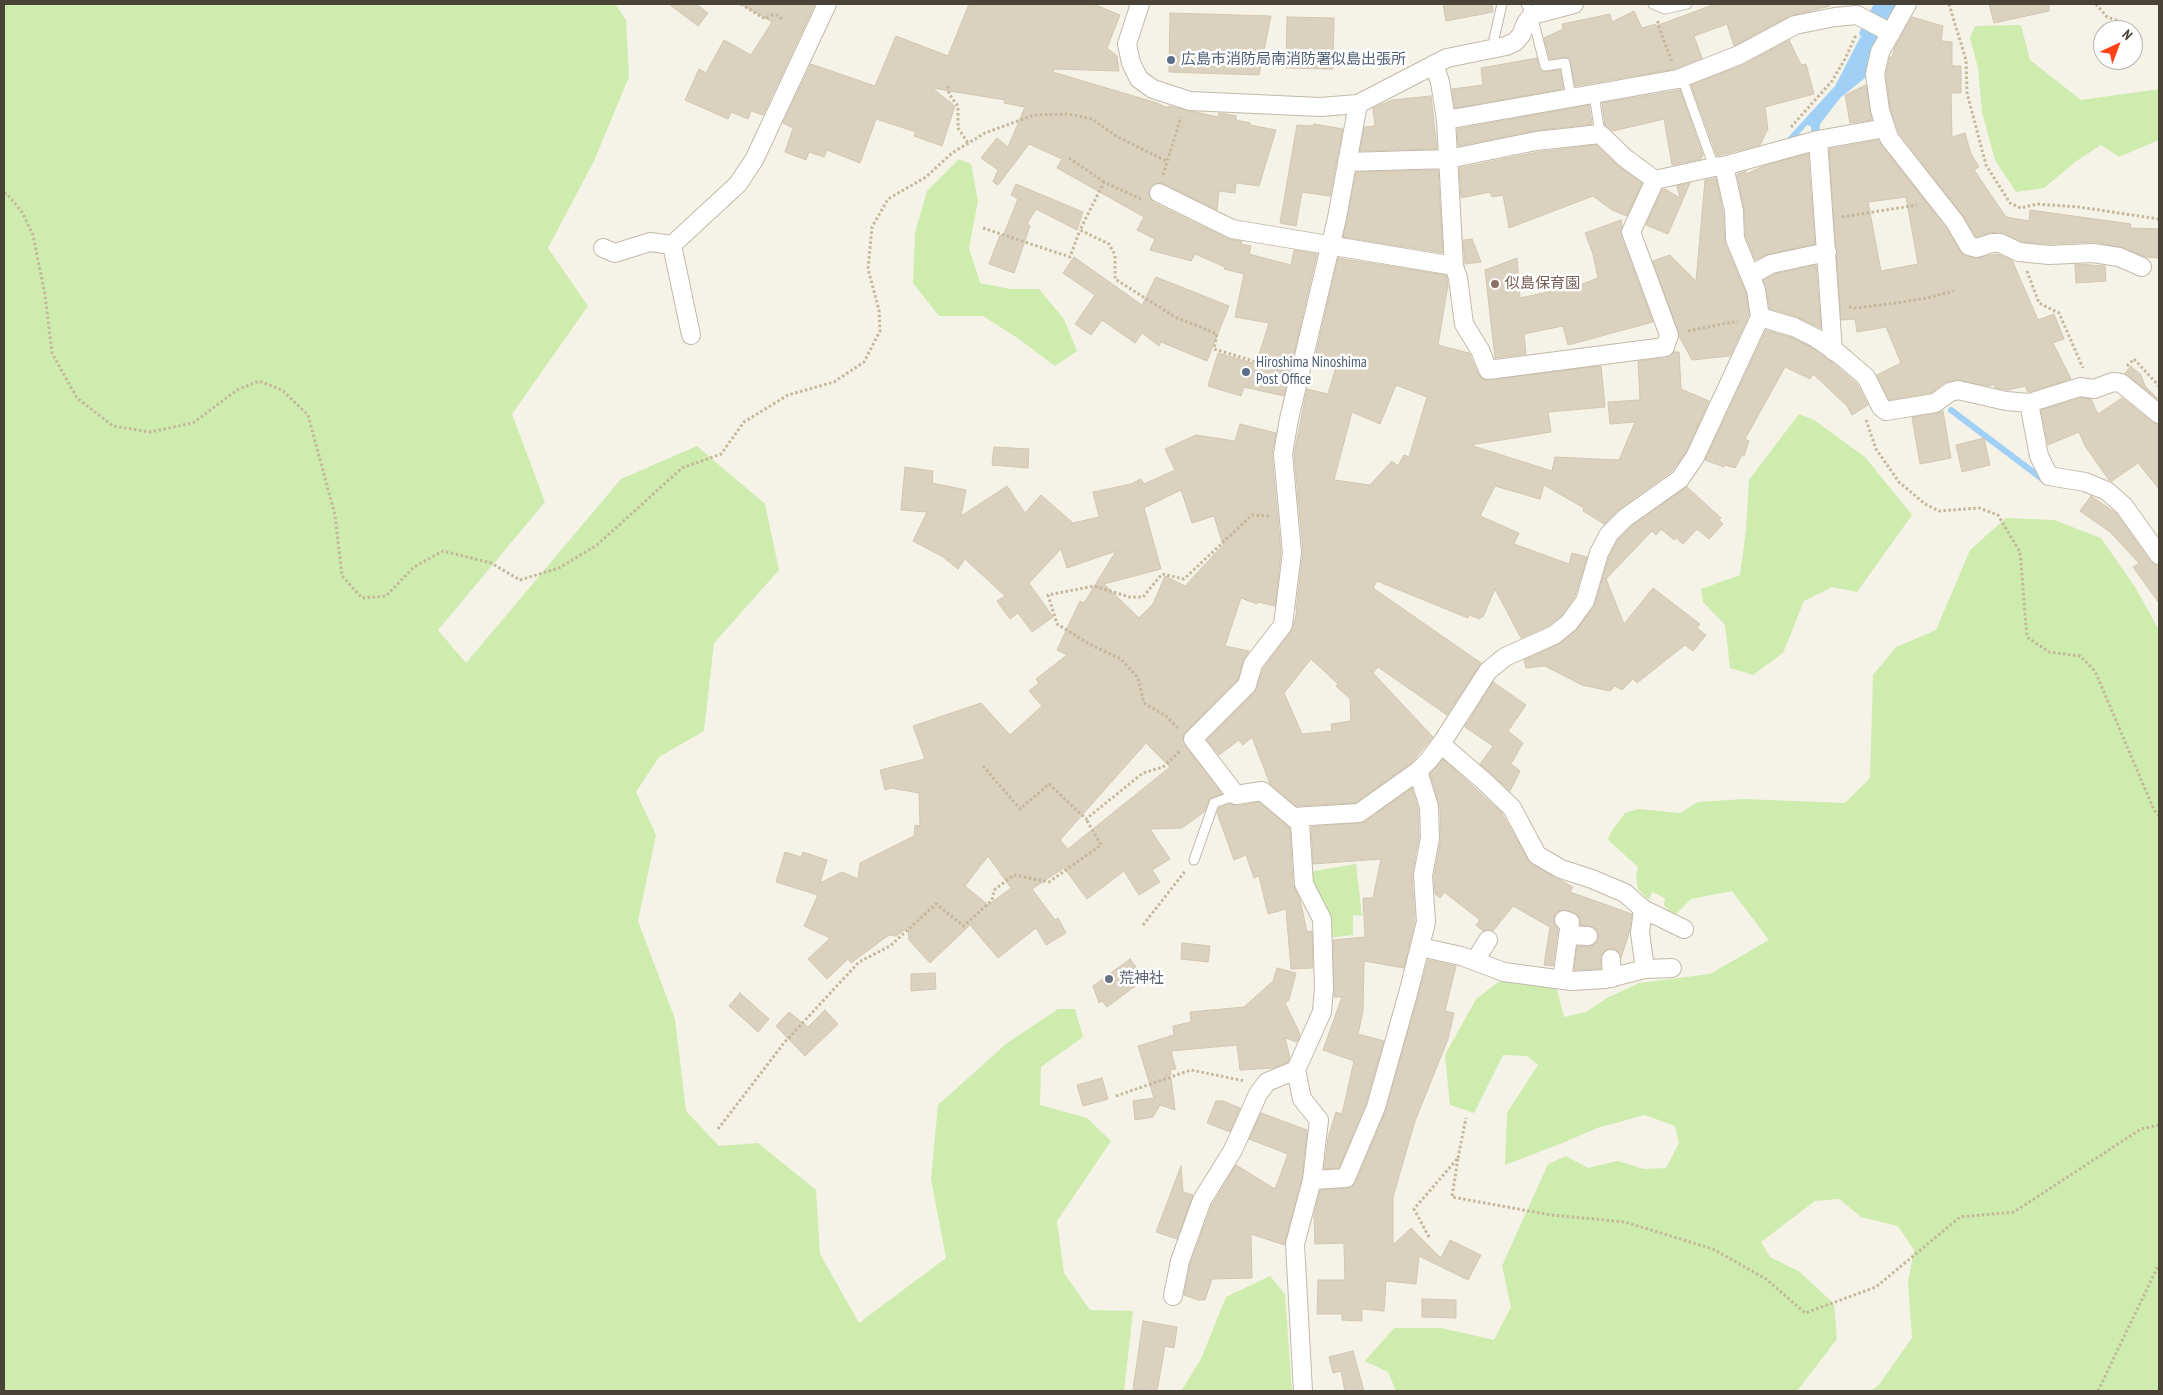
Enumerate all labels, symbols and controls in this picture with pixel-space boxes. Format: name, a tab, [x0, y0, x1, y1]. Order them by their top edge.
north arrow	[2093, 20, 2143, 70]
text: N	[2119, 26, 2136, 44]
place label: 広島市消防局南消防署似島出張所	[1181, 51, 1406, 69]
marker: 広島市消防局南消防署似島出張所	[1165, 54, 1177, 66]
place label: 似島保育園	[1505, 275, 1580, 293]
marker: 似島保育園	[1489, 278, 1501, 290]
place label: Hiroshima Ninoshima Post Office	[1256, 354, 1367, 389]
marker: Hiroshima Ninoshima Post Office	[1240, 366, 1252, 378]
place label: 荒神社	[1119, 970, 1164, 988]
marker: 荒神社	[1103, 973, 1115, 985]

